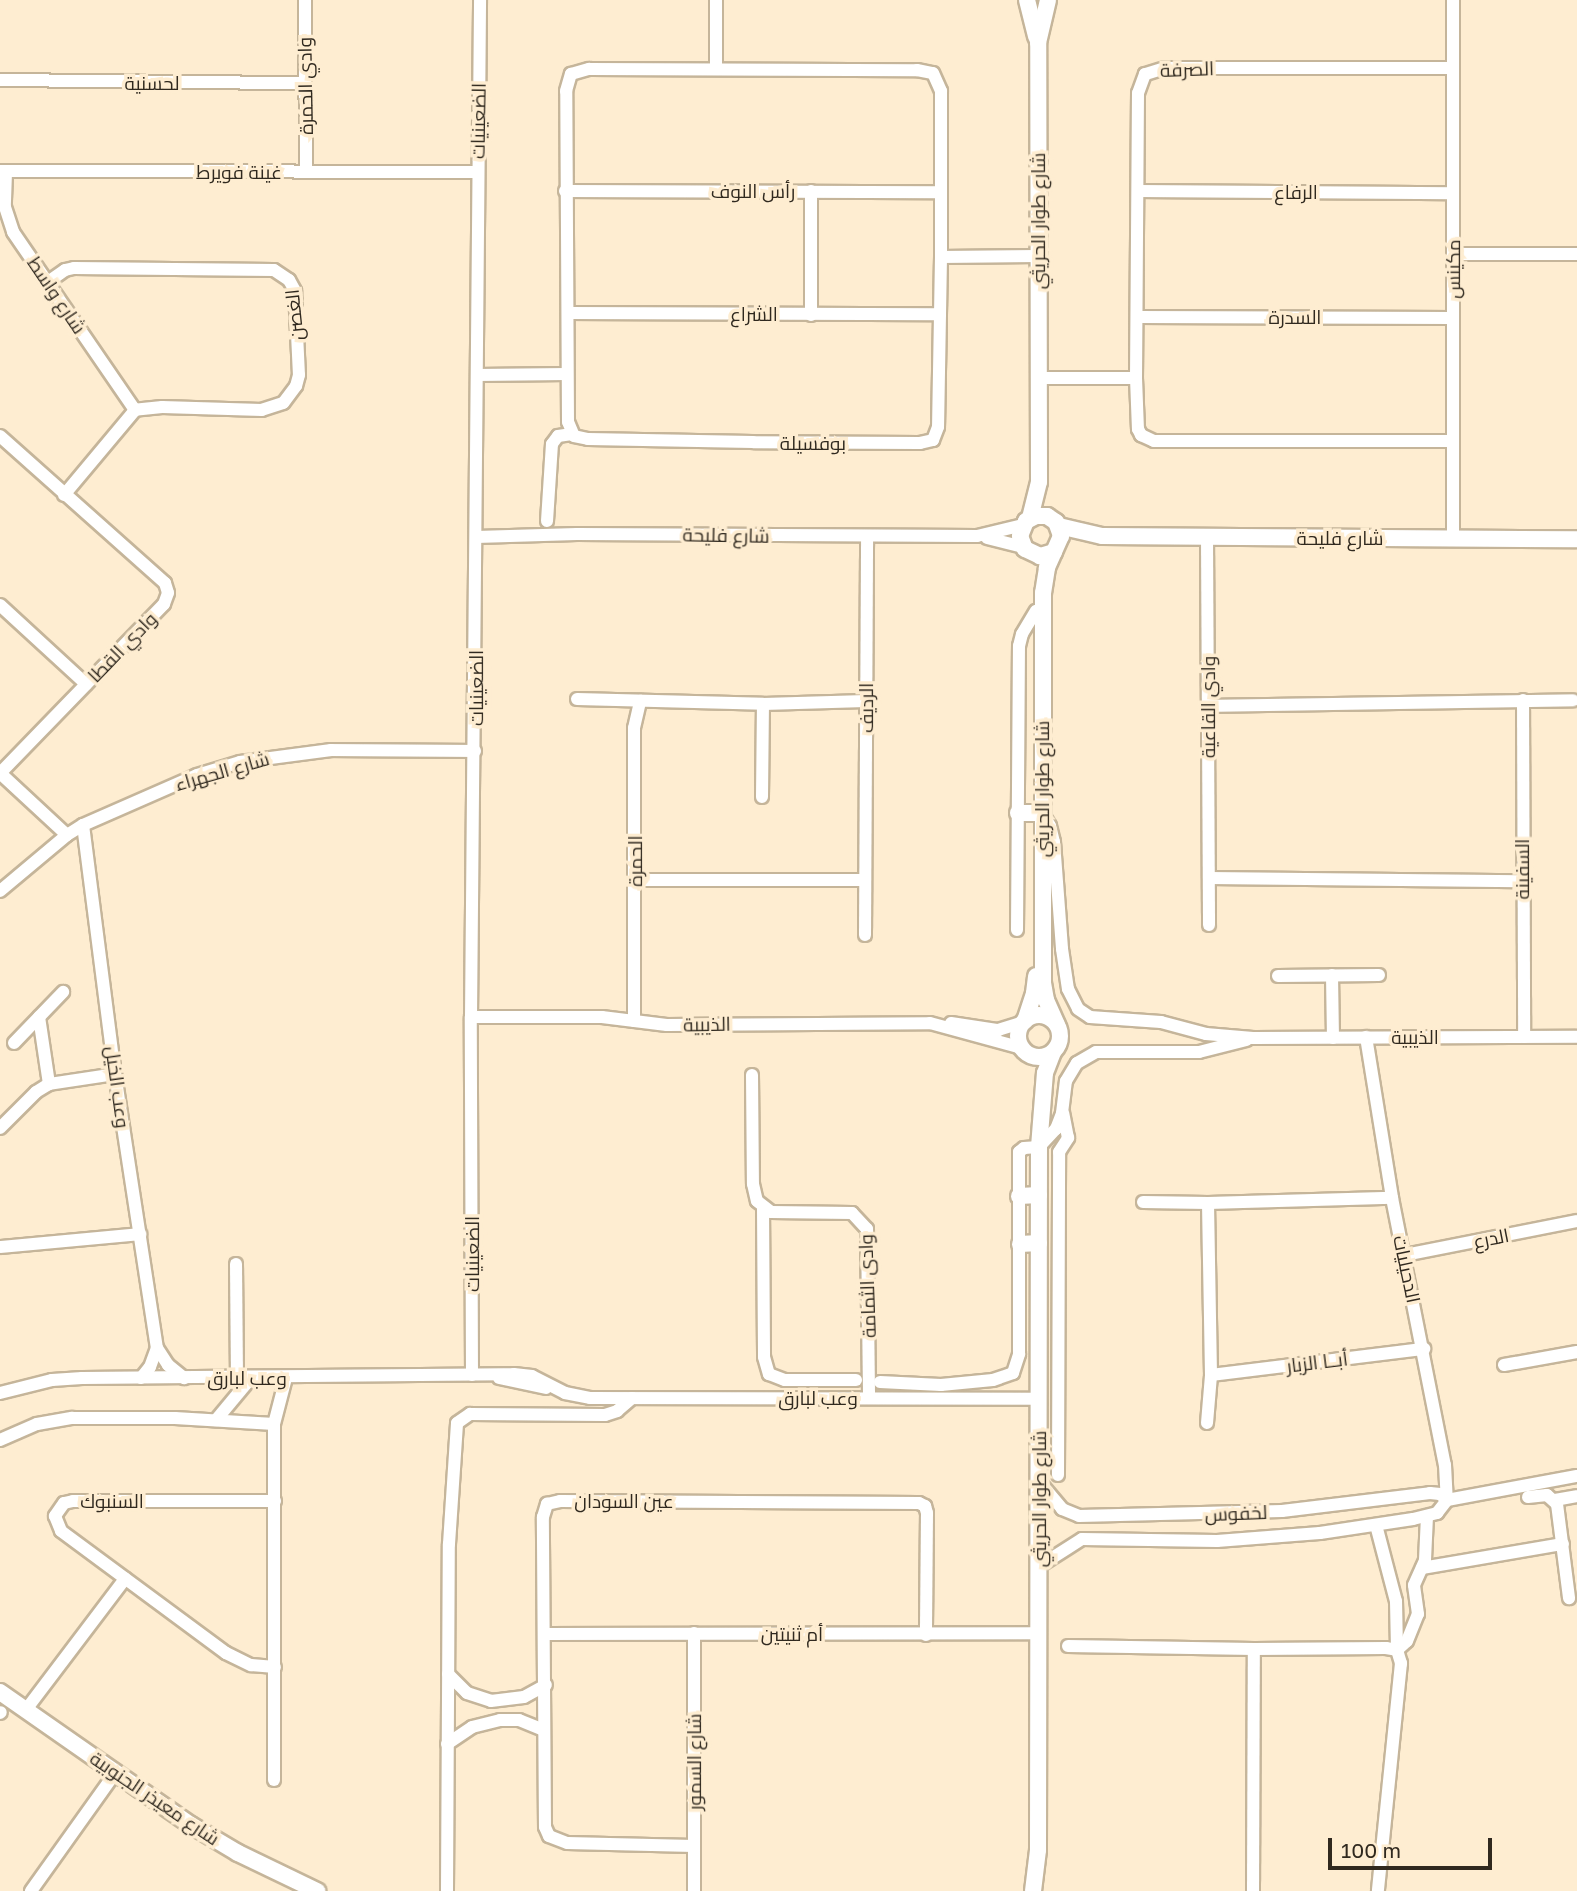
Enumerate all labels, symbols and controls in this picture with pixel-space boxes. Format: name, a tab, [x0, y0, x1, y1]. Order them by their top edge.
street label: وادي الحمرة	[293, 37, 317, 135]
street label: الصرفة	[1160, 57, 1214, 81]
street label: لحسنية	[124, 72, 180, 94]
street label: الضعينيات	[466, 83, 490, 159]
street label: شارع طوار الحريثي	[1027, 153, 1049, 289]
street label: غينة فويرط	[196, 161, 282, 183]
street label: رأس النوف	[711, 180, 795, 202]
street label: الرفاع	[1274, 181, 1318, 203]
street label: مكينس	[1442, 239, 1464, 299]
street label: شارع واسط	[23, 252, 91, 338]
street label: الغصن	[280, 288, 308, 342]
street label: الشراع	[730, 303, 778, 325]
street label: السدرة	[1269, 306, 1321, 328]
street label: بوفسيلة	[780, 432, 846, 454]
street label: شارع فليحة	[682, 523, 770, 547]
street label: شارع فليحة	[1297, 527, 1383, 549]
street label: وادي القطا	[83, 607, 161, 687]
street label: الضعينيات	[465, 650, 487, 726]
street label: وادي القاعية	[1197, 656, 1219, 758]
street label: الرديف	[855, 683, 877, 733]
street label: شارع طوار الحريثي	[1031, 721, 1053, 857]
street label: شارع الجهراء	[172, 747, 272, 795]
street label: الحمرة	[624, 835, 646, 887]
street label: السفينة	[1511, 839, 1533, 899]
street label: الذيبية	[683, 1012, 731, 1036]
street label: الذيبية	[1391, 1026, 1439, 1048]
street label: وعب الخيل	[101, 1045, 135, 1129]
street label: الضعينيات	[461, 1216, 483, 1292]
street label: الدرع	[1471, 1223, 1511, 1253]
street label: الدحيليات	[1389, 1233, 1425, 1305]
street label: وادى الثمامة	[854, 1234, 880, 1338]
street label: أبــا الزبار	[1285, 1347, 1349, 1377]
street label: وعب لبارق	[207, 1367, 287, 1389]
street label: وعب لبارق	[778, 1387, 858, 1409]
street label: شارع طوار الحريثي	[1028, 1431, 1050, 1567]
street label: السنبوك	[80, 1490, 144, 1512]
street label: عين السودان	[574, 1490, 674, 1512]
street label: لخفوس	[1204, 1501, 1268, 1525]
street label: أم ثنيتين	[761, 1623, 823, 1645]
street label: شارع السمور	[683, 1713, 705, 1811]
street label: شارع معيذر الجنوبية	[86, 1746, 224, 1850]
scale bar	[1332, 1825, 1496, 1869]
text: 100 m	[1341, 1837, 1401, 1863]

